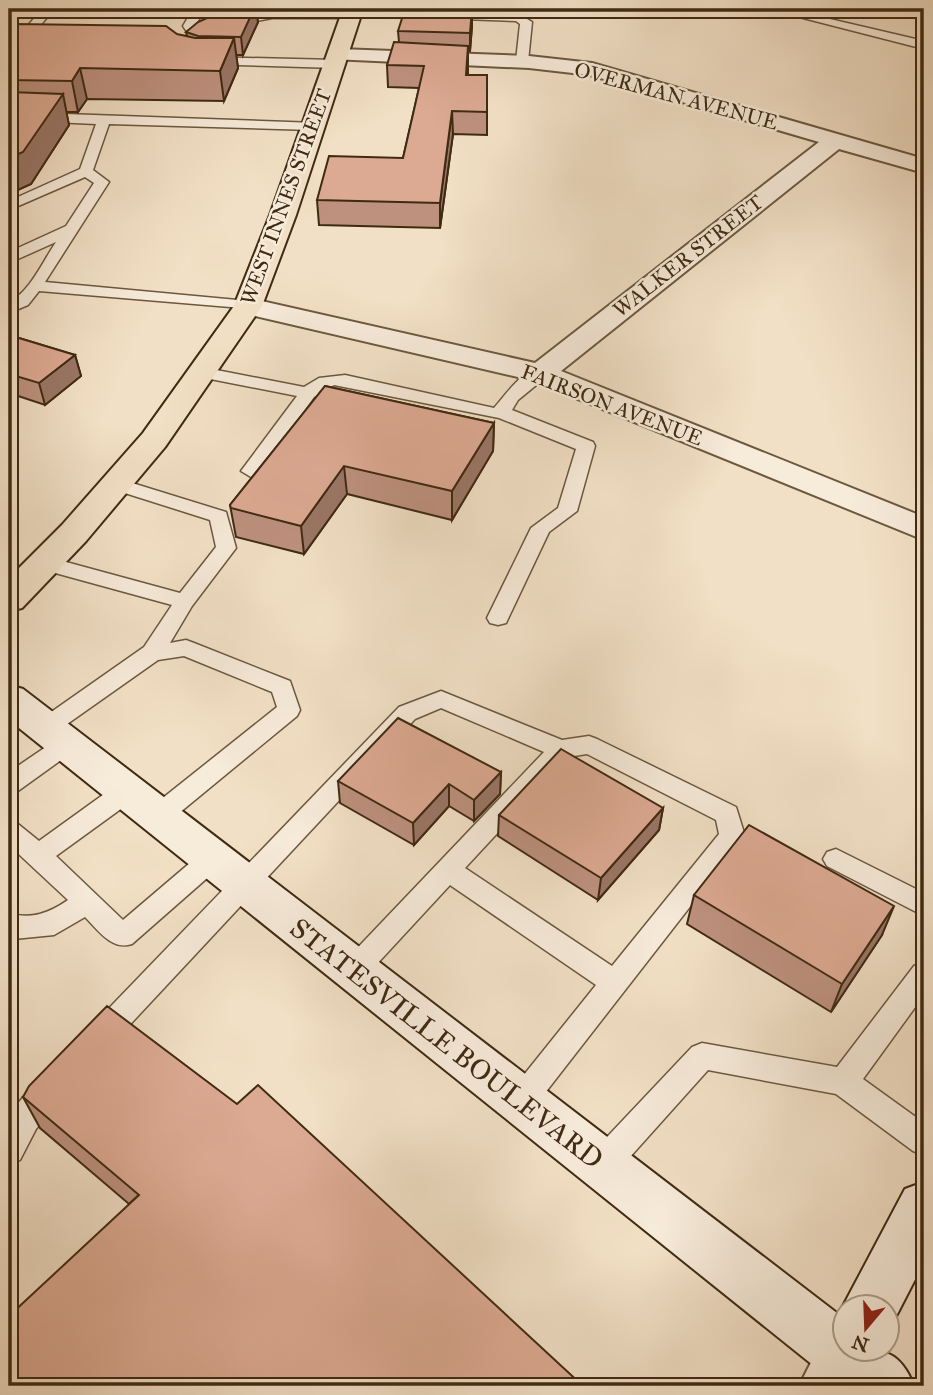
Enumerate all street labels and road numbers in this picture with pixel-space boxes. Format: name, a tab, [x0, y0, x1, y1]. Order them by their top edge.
street label: OVERMAN AVENUE	[571, 56, 781, 136]
street label: WEST INNES STREET	[235, 85, 337, 309]
street label: WALKER STREET	[608, 189, 768, 323]
street label: FAIRSON AVENUE	[518, 358, 706, 452]
street label: STATESVILLE BOULEVARD	[283, 910, 610, 1177]

